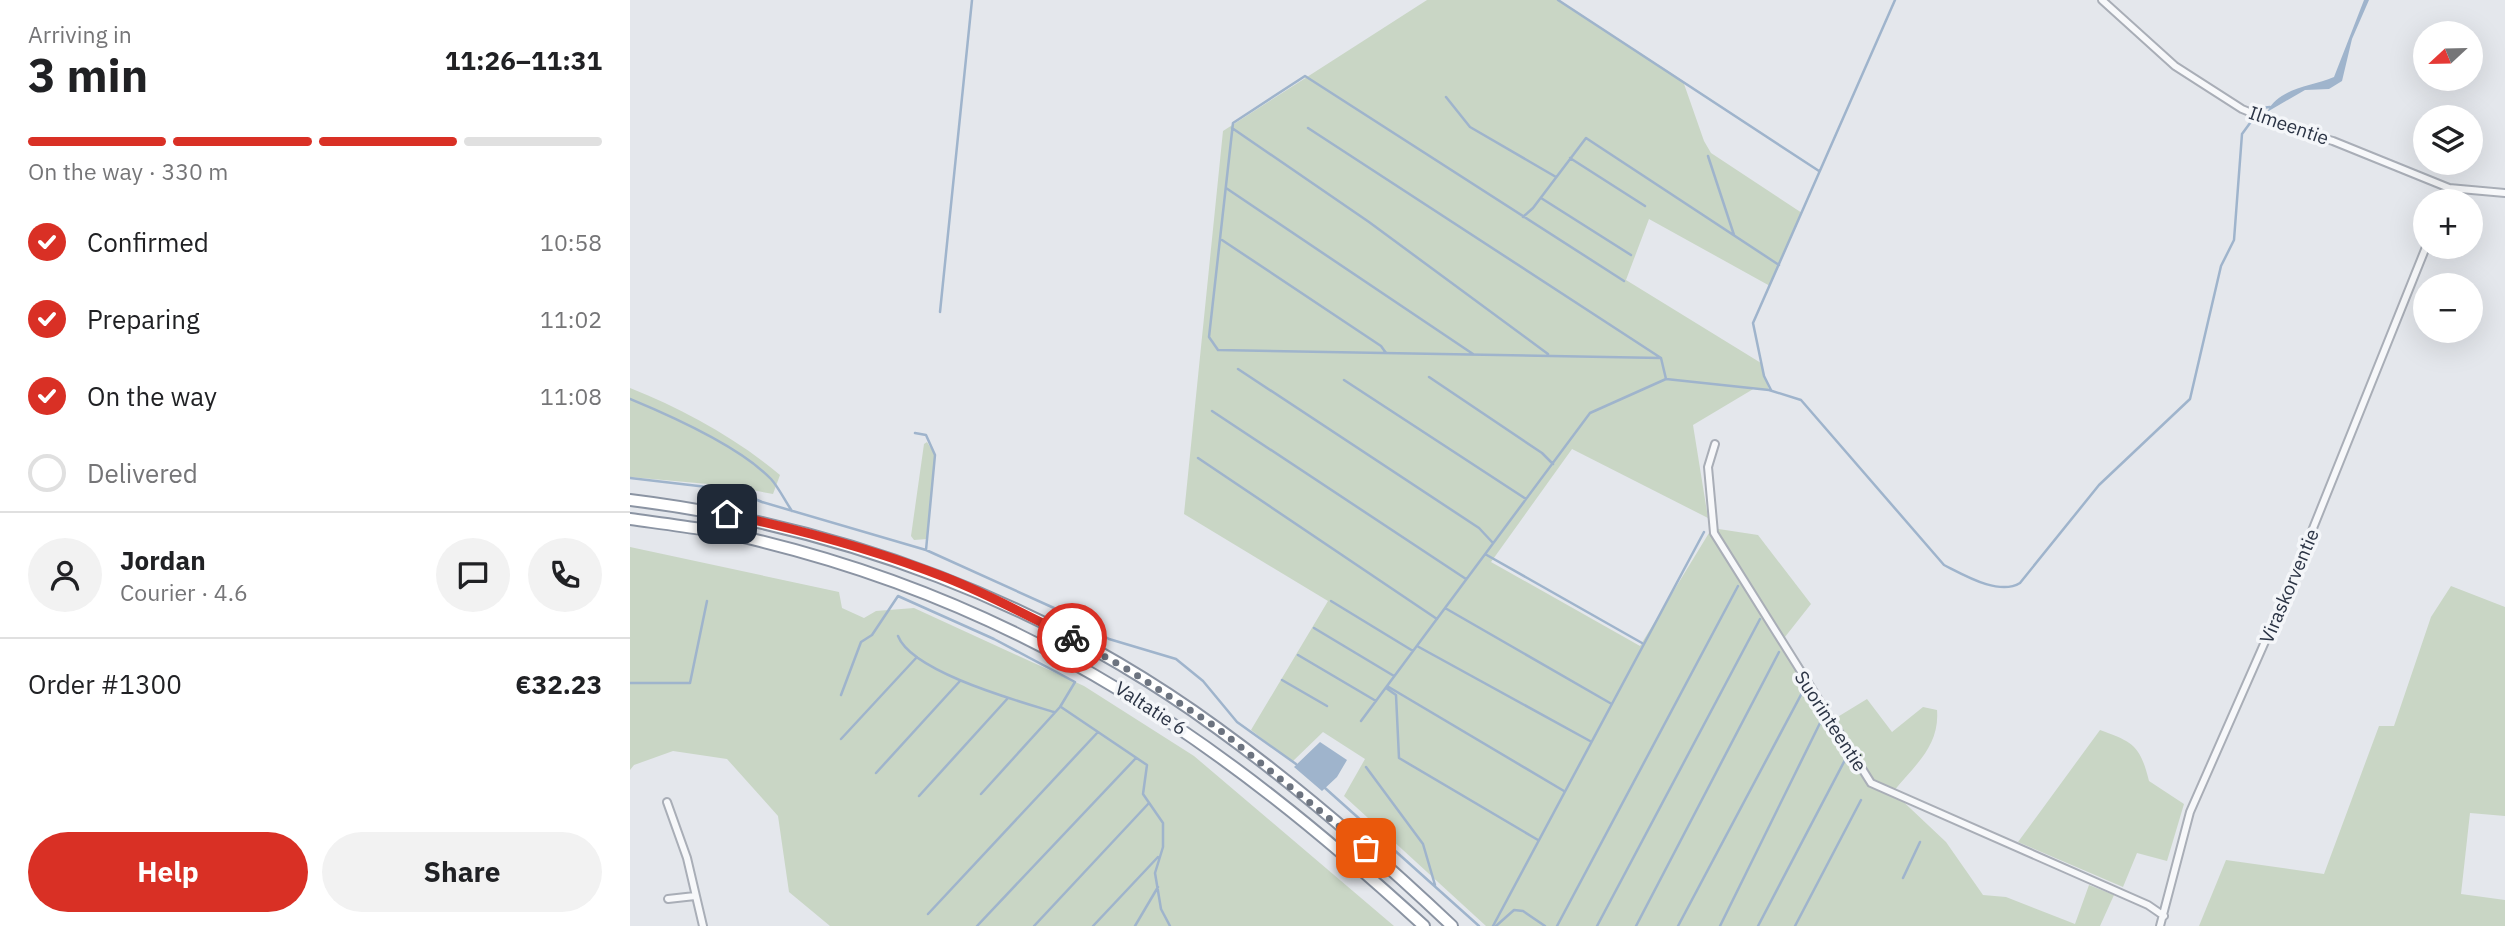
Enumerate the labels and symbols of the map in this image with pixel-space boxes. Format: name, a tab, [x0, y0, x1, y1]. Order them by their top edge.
north arrow	[2413, 21, 2483, 91]
street label: Ilmeentie	[2246, 100, 2332, 150]
pin	[697, 484, 757, 544]
street label: Viraskorventie	[2254, 525, 2324, 647]
courier	[1037, 603, 1107, 673]
street label: Suorinteentie	[1790, 666, 1872, 776]
street label: Valtatie 6	[1111, 676, 1191, 740]
pin	[1336, 818, 1396, 878]

